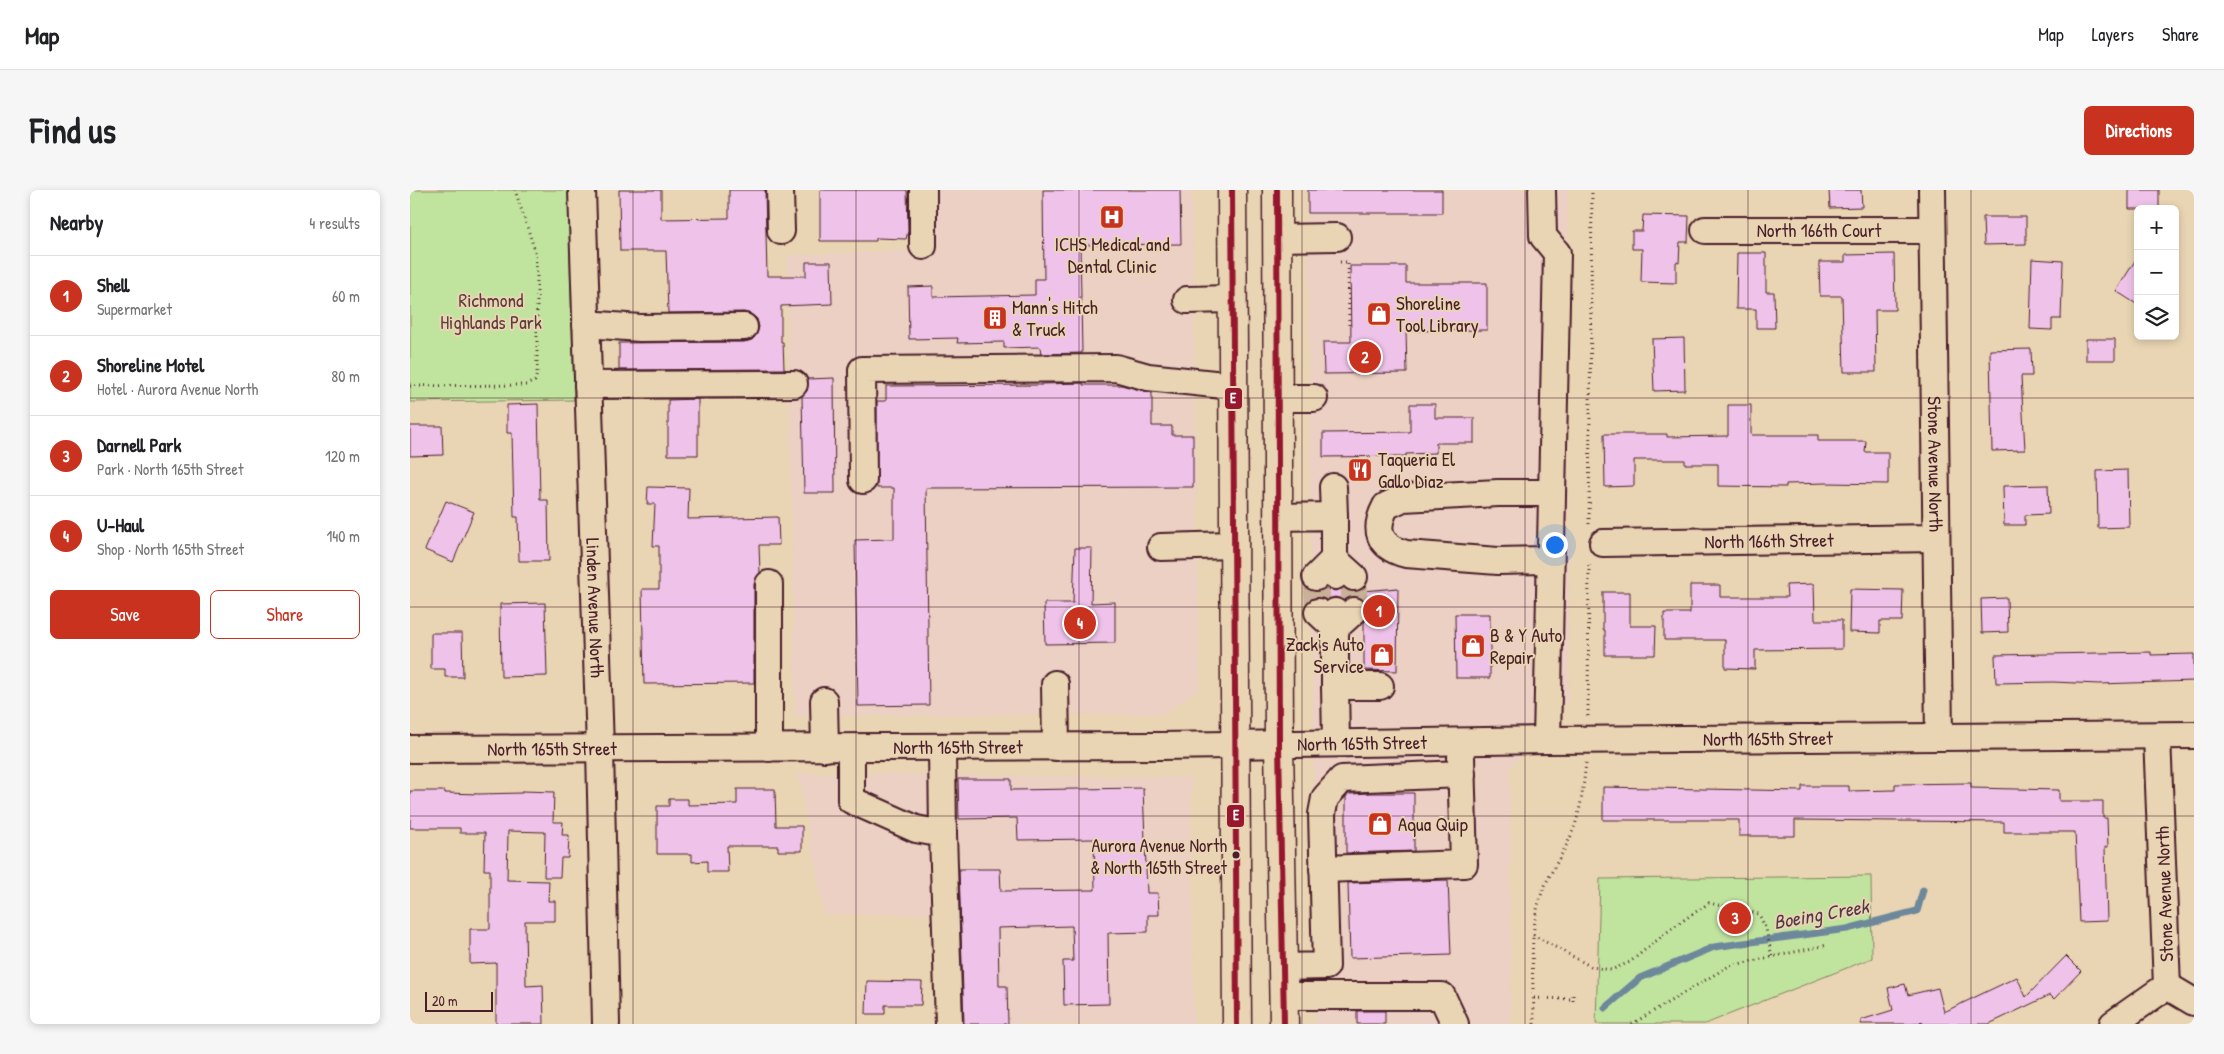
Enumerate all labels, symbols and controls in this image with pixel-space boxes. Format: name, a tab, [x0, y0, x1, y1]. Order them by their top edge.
text: Map	[25, 19, 59, 51]
text: Map	[2038, 22, 2064, 47]
text: Layers	[2092, 22, 2134, 47]
text: Share	[2162, 22, 2199, 47]
button: Directions	[2084, 106, 2194, 155]
text: Find us	[30, 107, 116, 154]
hospital icon: ICHS Medical and Dental Clinic	[1099, 204, 1125, 230]
map controls	[2134, 205, 2179, 340]
button: +	[2134, 205, 2179, 250]
text: Nearby	[50, 208, 103, 237]
text: 4 results	[309, 212, 360, 234]
street label: North 166th Court	[1757, 217, 1882, 243]
place label: ICHS Medical and Dental Clinic	[1054, 231, 1170, 279]
button: −	[2134, 250, 2179, 295]
text: Shell	[97, 272, 129, 298]
text: 1	[63, 285, 69, 307]
text: 60 m	[332, 285, 360, 307]
park label: Richmond Highlands Park	[440, 287, 542, 335]
place label: Shoreline Tool Library	[1396, 290, 1479, 338]
place label: Mann's Hitch & Truck	[1012, 294, 1098, 342]
button: layers	[2134, 295, 2179, 340]
text: Supermarket	[97, 298, 172, 320]
shop icon: Shoreline Tool Library	[1366, 301, 1392, 327]
building icon: Mann's Hitch & Truck	[982, 305, 1008, 331]
pin: 2	[1349, 338, 1381, 376]
text: Shoreline Motel	[97, 352, 204, 378]
text: 2	[62, 365, 70, 387]
text: 80 m	[331, 365, 360, 387]
text: Hotel · Aurora Avenue North	[97, 378, 258, 400]
line badge: E	[1224, 387, 1243, 410]
text: E	[1230, 388, 1237, 407]
street label: Stone Avenue North	[1922, 396, 1949, 532]
text: Darnell Park	[97, 432, 181, 458]
text: 3	[62, 445, 70, 467]
text: 120 m	[325, 445, 360, 467]
place label: Taqueria El Gallo Diaz	[1378, 446, 1456, 494]
restaurant icon: Taqueria El Gallo Diaz	[1347, 457, 1373, 483]
text: Park · North 165th Street	[97, 458, 243, 480]
text: U-Haul	[97, 512, 144, 538]
text: 4	[63, 525, 69, 547]
text: 140 m	[326, 525, 360, 547]
street label: North 166th Street	[1704, 527, 1834, 554]
your location	[1542, 532, 1568, 558]
street label: Linden Avenue North	[580, 537, 611, 678]
text: Shop · North 165th Street	[97, 538, 244, 560]
button: Save	[50, 590, 200, 639]
button: Share	[210, 590, 360, 639]
pin: 1	[1363, 592, 1395, 630]
pin: 4	[1064, 604, 1096, 642]
place label: B & Y Auto Repair	[1490, 622, 1563, 670]
place label: Zack's Auto Service	[1286, 631, 1364, 679]
shop icon: B & Y Auto Repair	[1460, 633, 1486, 659]
shop icon: Zack's Auto Service	[1369, 642, 1395, 668]
street label: North 165th Street	[1703, 725, 1833, 752]
street label: North 165th Street	[1297, 729, 1427, 757]
street label: North 165th Street	[893, 734, 1023, 760]
street label: North 165th Street	[487, 735, 617, 762]
line badge: E	[1226, 804, 1245, 828]
text: E	[1233, 805, 1240, 824]
shop icon: Aqua Quip	[1367, 811, 1393, 837]
place label: Aqua Quip	[1398, 811, 1468, 837]
street label: Stone Avenue North	[2149, 826, 2179, 962]
place label: Aurora Avenue North & North 165th Street	[1091, 833, 1228, 880]
marker: Aurora Avenue North & North 165th Street	[1231, 850, 1241, 860]
water label: Boeing Creek	[1771, 892, 1872, 936]
pin: 3	[1719, 899, 1751, 937]
scale bar	[425, 989, 492, 1012]
text: 20 m	[432, 991, 458, 1010]

